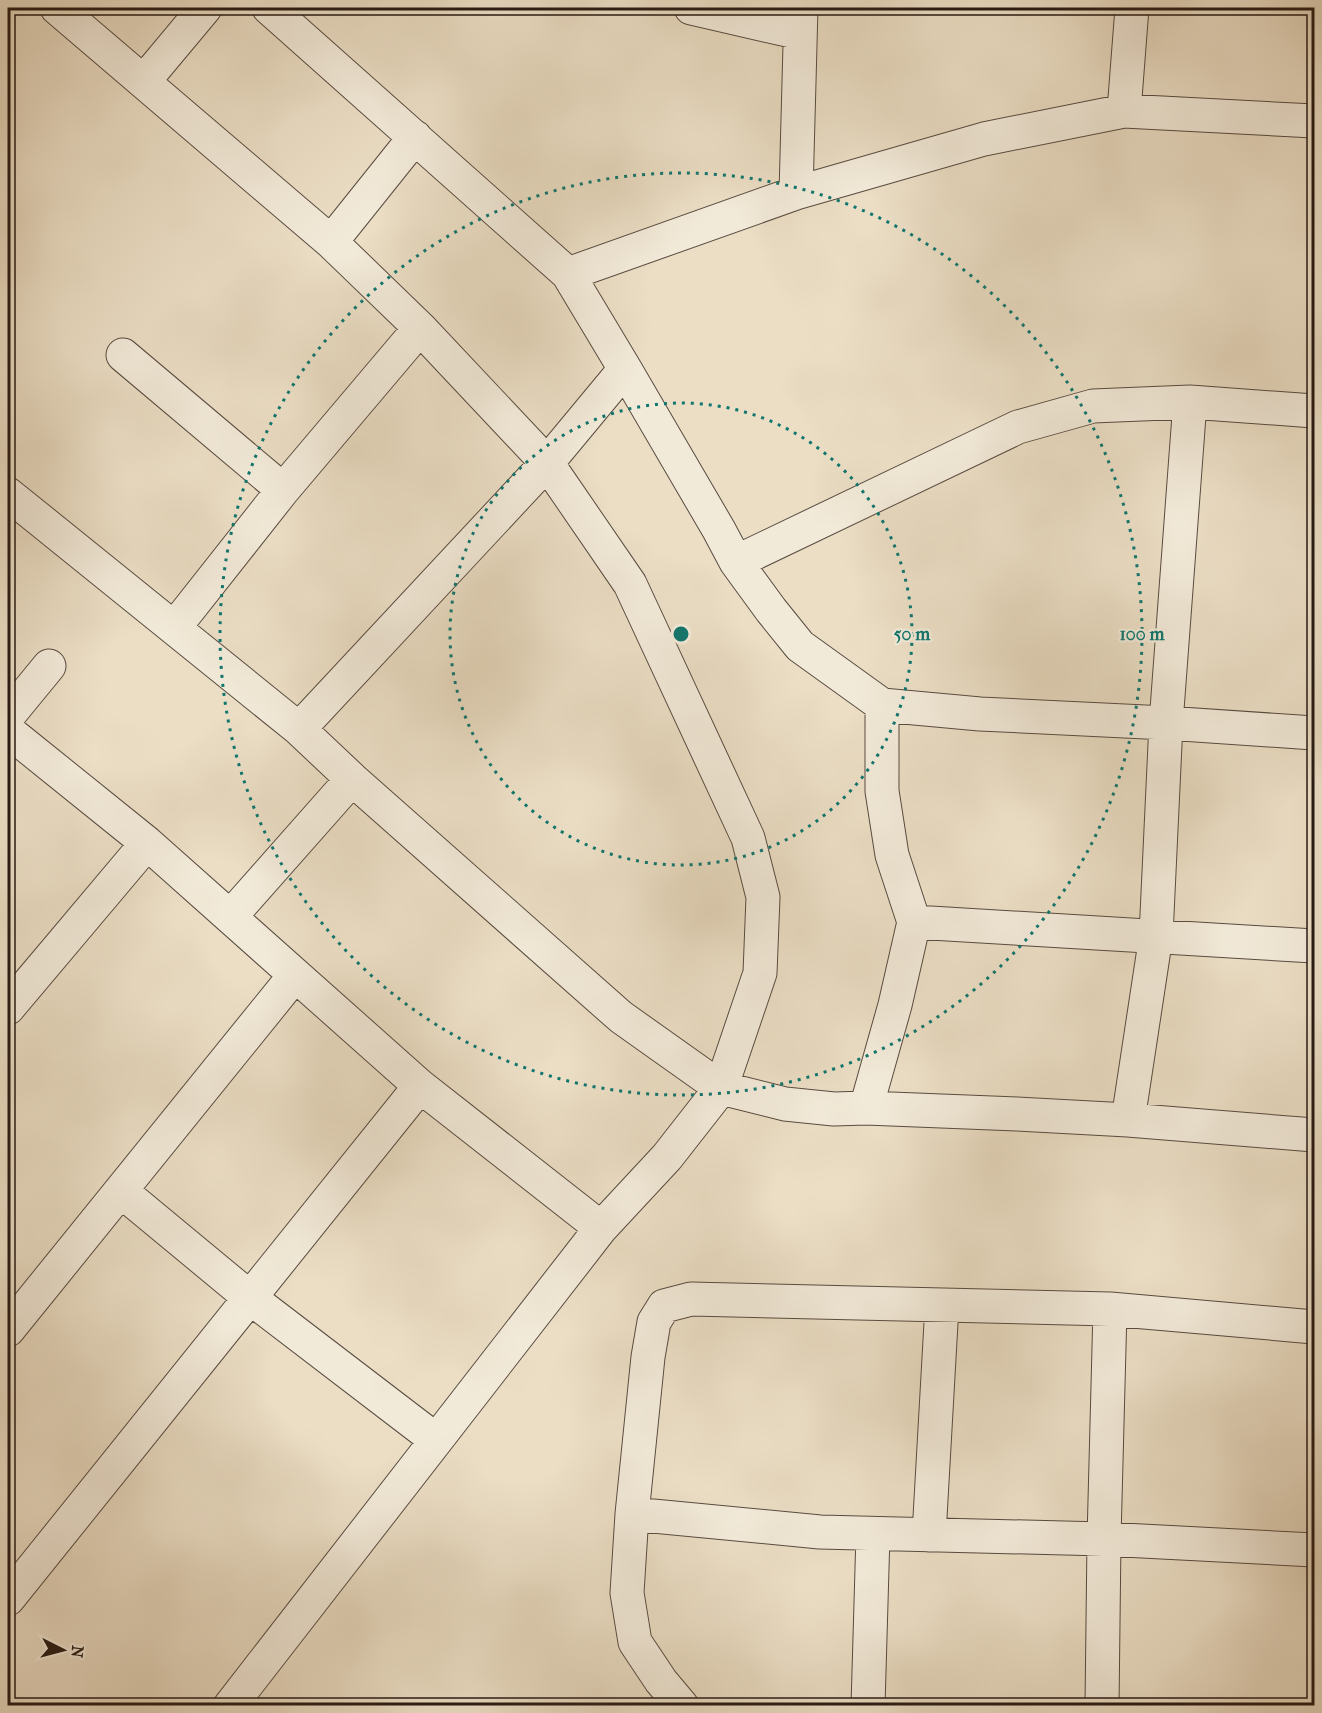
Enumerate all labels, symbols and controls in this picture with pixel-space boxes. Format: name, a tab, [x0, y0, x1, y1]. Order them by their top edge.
centre of rings	[671, 624, 691, 644]
text: 50 m	[894, 624, 931, 645]
text: 100 m	[1119, 624, 1166, 645]
north arrow	[33, 1620, 93, 1680]
text: N	[67, 1644, 88, 1659]

